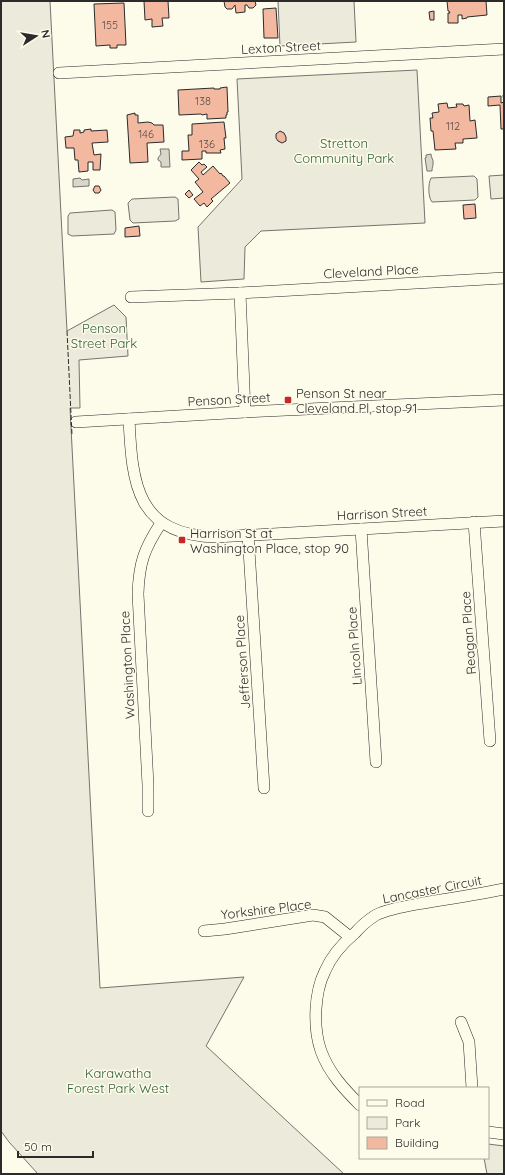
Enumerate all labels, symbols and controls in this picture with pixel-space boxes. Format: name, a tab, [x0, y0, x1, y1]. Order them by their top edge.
north arrow	[16, 16, 56, 56]
house number: 155	[102, 18, 118, 32]
text: N	[38, 29, 53, 39]
street label: Lexton Street	[241, 37, 321, 57]
house number: 138	[195, 94, 211, 108]
house number: 112	[446, 119, 460, 133]
house number: 146	[138, 127, 154, 141]
park label: Stretton Community Park	[294, 135, 394, 166]
house number: 136	[199, 137, 215, 151]
street label: Cleveland Place	[323, 261, 419, 281]
park label: Penson Street Park	[71, 320, 137, 351]
place label: Penson St near Cleveland Pl, stop 91	[296, 385, 417, 416]
street label: Penson Street	[187, 389, 271, 409]
marker: Penson St near Cleveland Pl, stop 91	[283, 395, 293, 405]
street label: Harrison Street	[336, 503, 428, 523]
place label: Harrison St at Washington Place, stop 90	[190, 525, 349, 556]
marker: Harrison St at Washington Place, stop 90	[177, 535, 187, 545]
street label: Reagan Place	[457, 591, 479, 675]
street label: Lincoln Place	[343, 606, 365, 686]
street label: Washington Place	[116, 611, 138, 719]
street label: Jefferson Place	[231, 614, 253, 710]
street label: Lancaster Circuit	[381, 872, 483, 906]
street label: Yorkshire Place	[220, 896, 312, 922]
park label: Karawatha Forest Park West	[67, 1065, 169, 1096]
legend	[359, 1087, 489, 1159]
text: Road	[395, 1095, 425, 1110]
text: Park	[395, 1115, 420, 1130]
scale bar	[18, 1133, 93, 1159]
text: Building	[395, 1135, 439, 1150]
text: 50 m	[24, 1139, 52, 1154]

